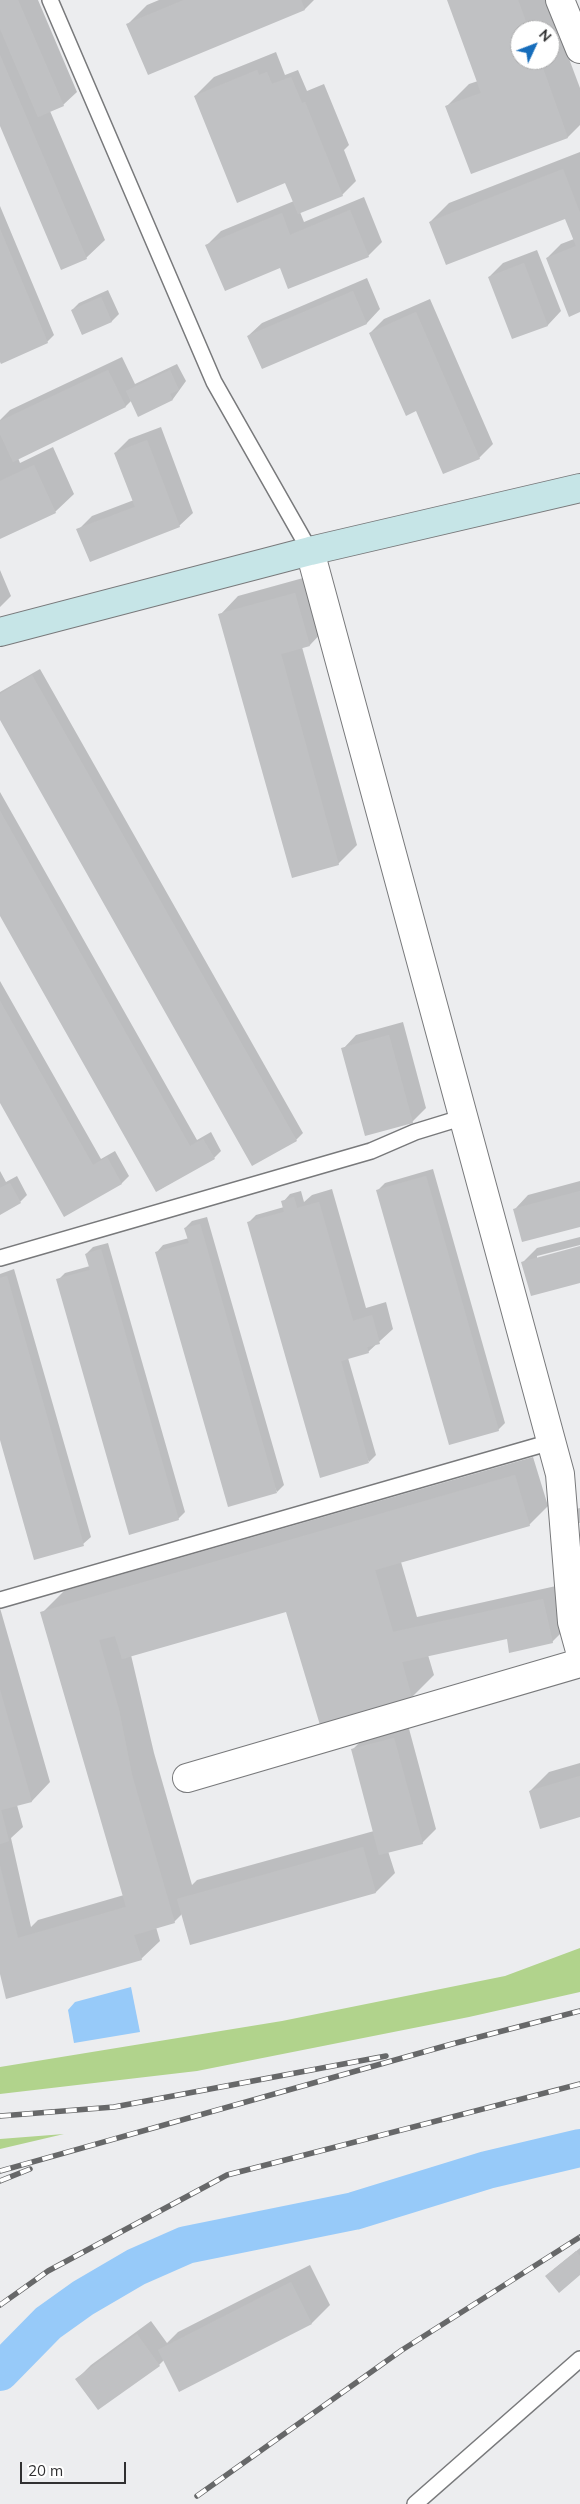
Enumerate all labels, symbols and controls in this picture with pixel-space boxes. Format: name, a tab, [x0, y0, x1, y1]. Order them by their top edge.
north arrow	[510, 20, 560, 70]
text: N	[535, 25, 555, 45]
scale bar	[22, 2452, 129, 2484]
text: 20 m	[28, 2461, 63, 2480]

